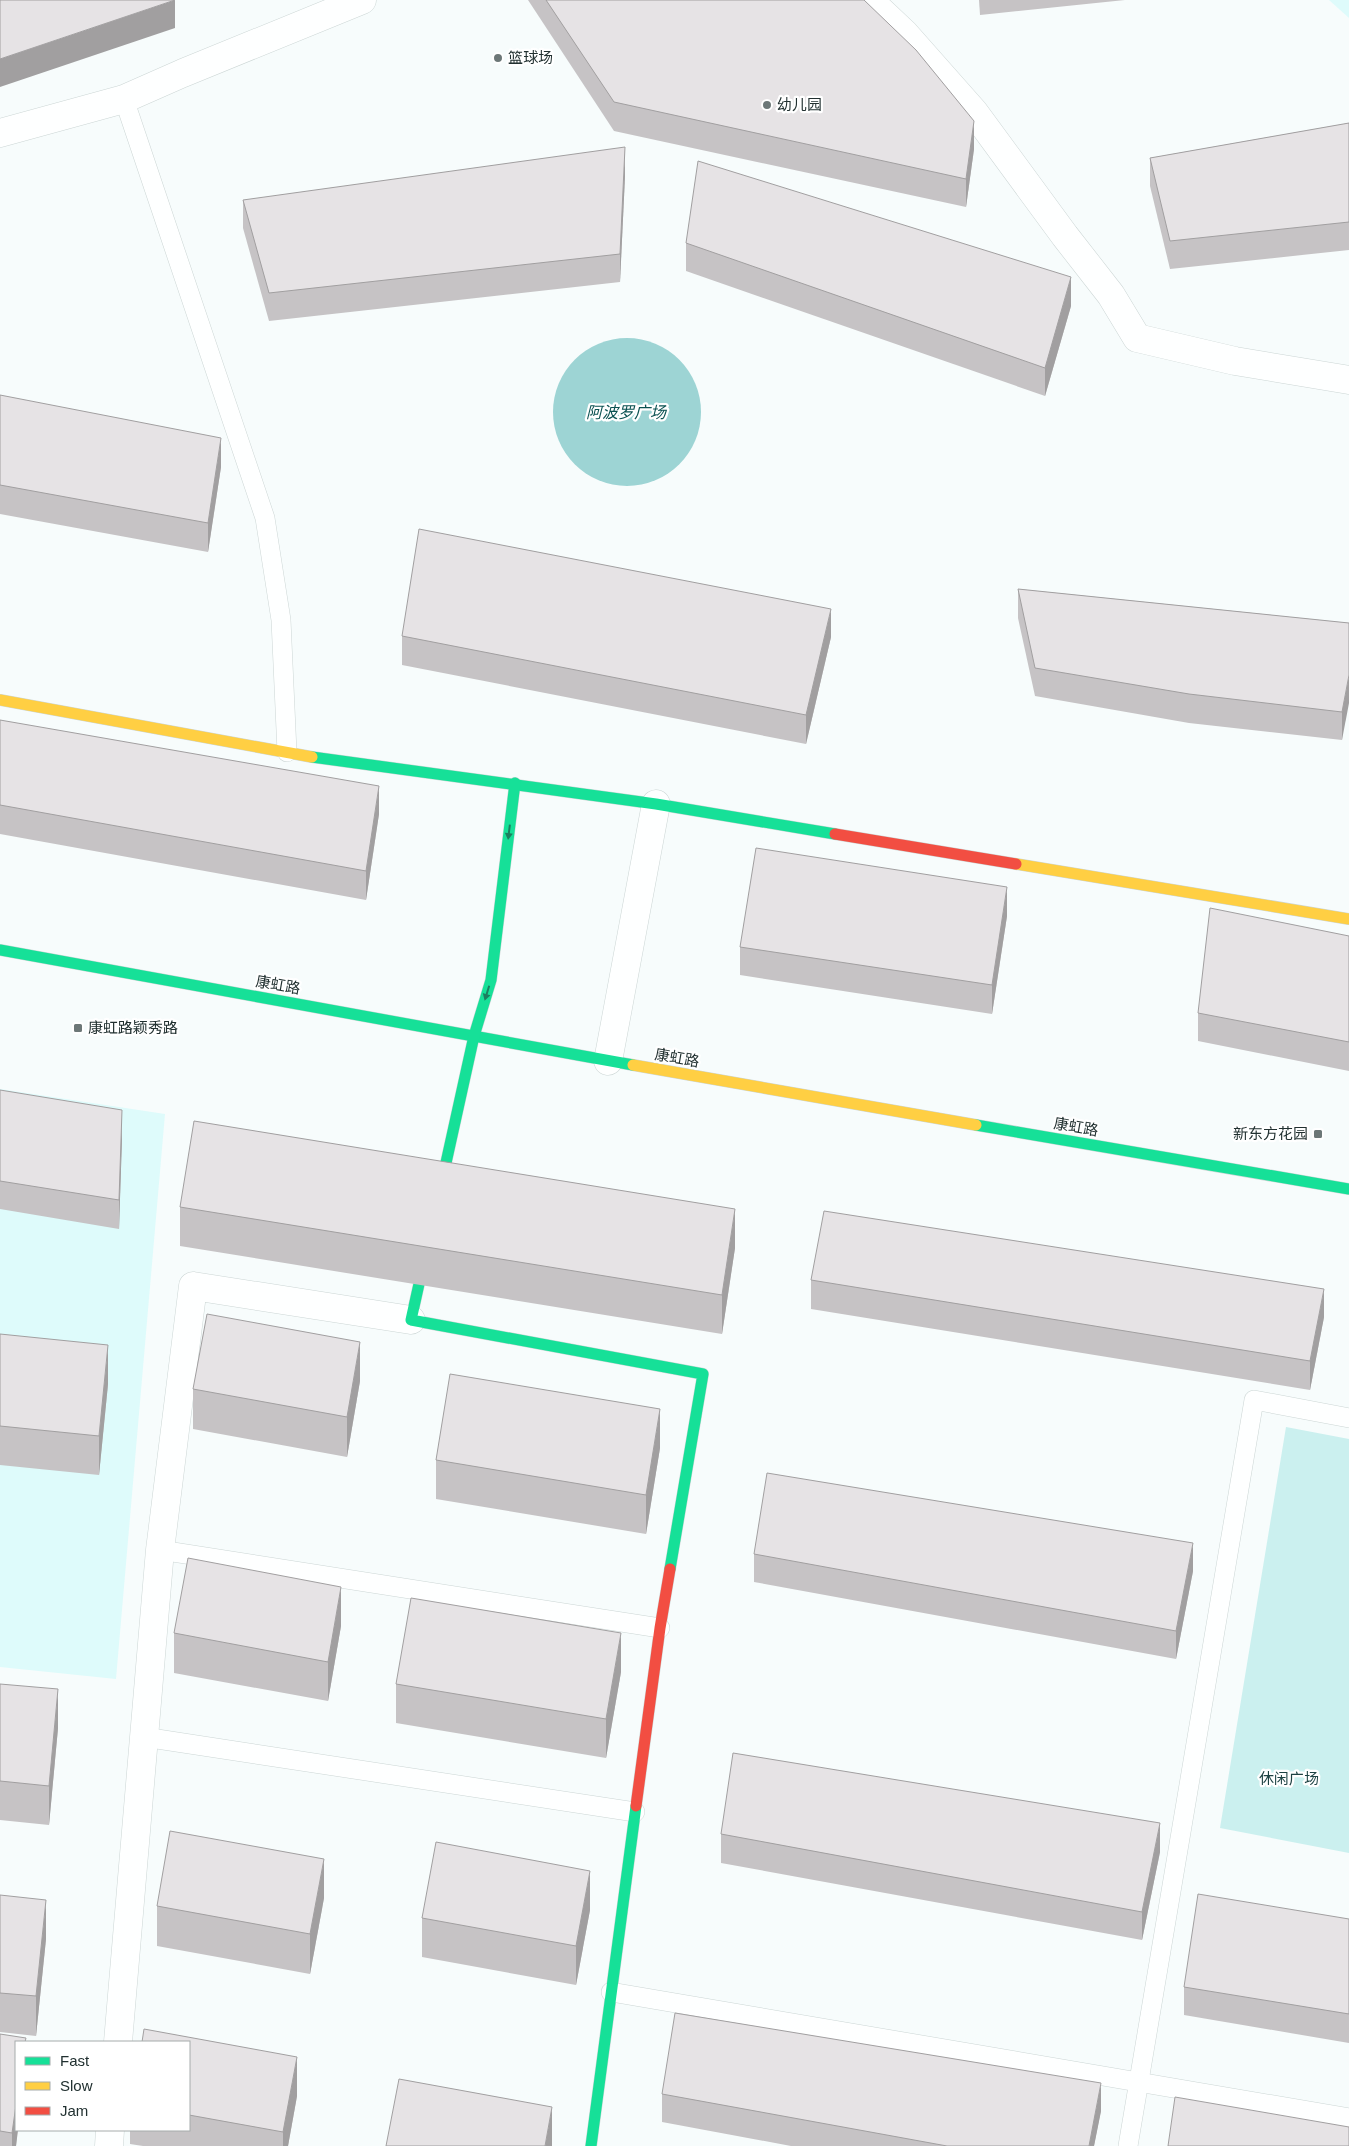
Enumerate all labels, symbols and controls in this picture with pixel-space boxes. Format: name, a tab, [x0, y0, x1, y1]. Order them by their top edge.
place label: 篮球场	[508, 49, 553, 66]
marker: 篮球场	[492, 52, 504, 64]
place label: 幼儿园	[777, 96, 822, 113]
marker: 幼儿园	[761, 99, 773, 111]
water label: 阿波罗广场	[586, 404, 668, 421]
one-way arrow	[505, 824, 513, 840]
street label: 康虹路	[254, 972, 302, 997]
one-way arrow	[483, 985, 490, 1000]
place label: 康虹路颖秀路	[88, 1019, 178, 1036]
marker: 康虹路颖秀路	[72, 1022, 84, 1034]
street label: 康虹路	[653, 1045, 701, 1070]
street label: 康虹路	[1052, 1114, 1100, 1139]
place label: 新东方花园	[1233, 1125, 1308, 1142]
marker: 新东方花园	[1312, 1128, 1324, 1140]
park label: 休闲广场	[1259, 1770, 1319, 1787]
legend	[15, 2041, 190, 2131]
text: Fast	[60, 2052, 90, 2069]
text: Slow	[60, 2077, 93, 2094]
text: Jam	[60, 2102, 88, 2119]

